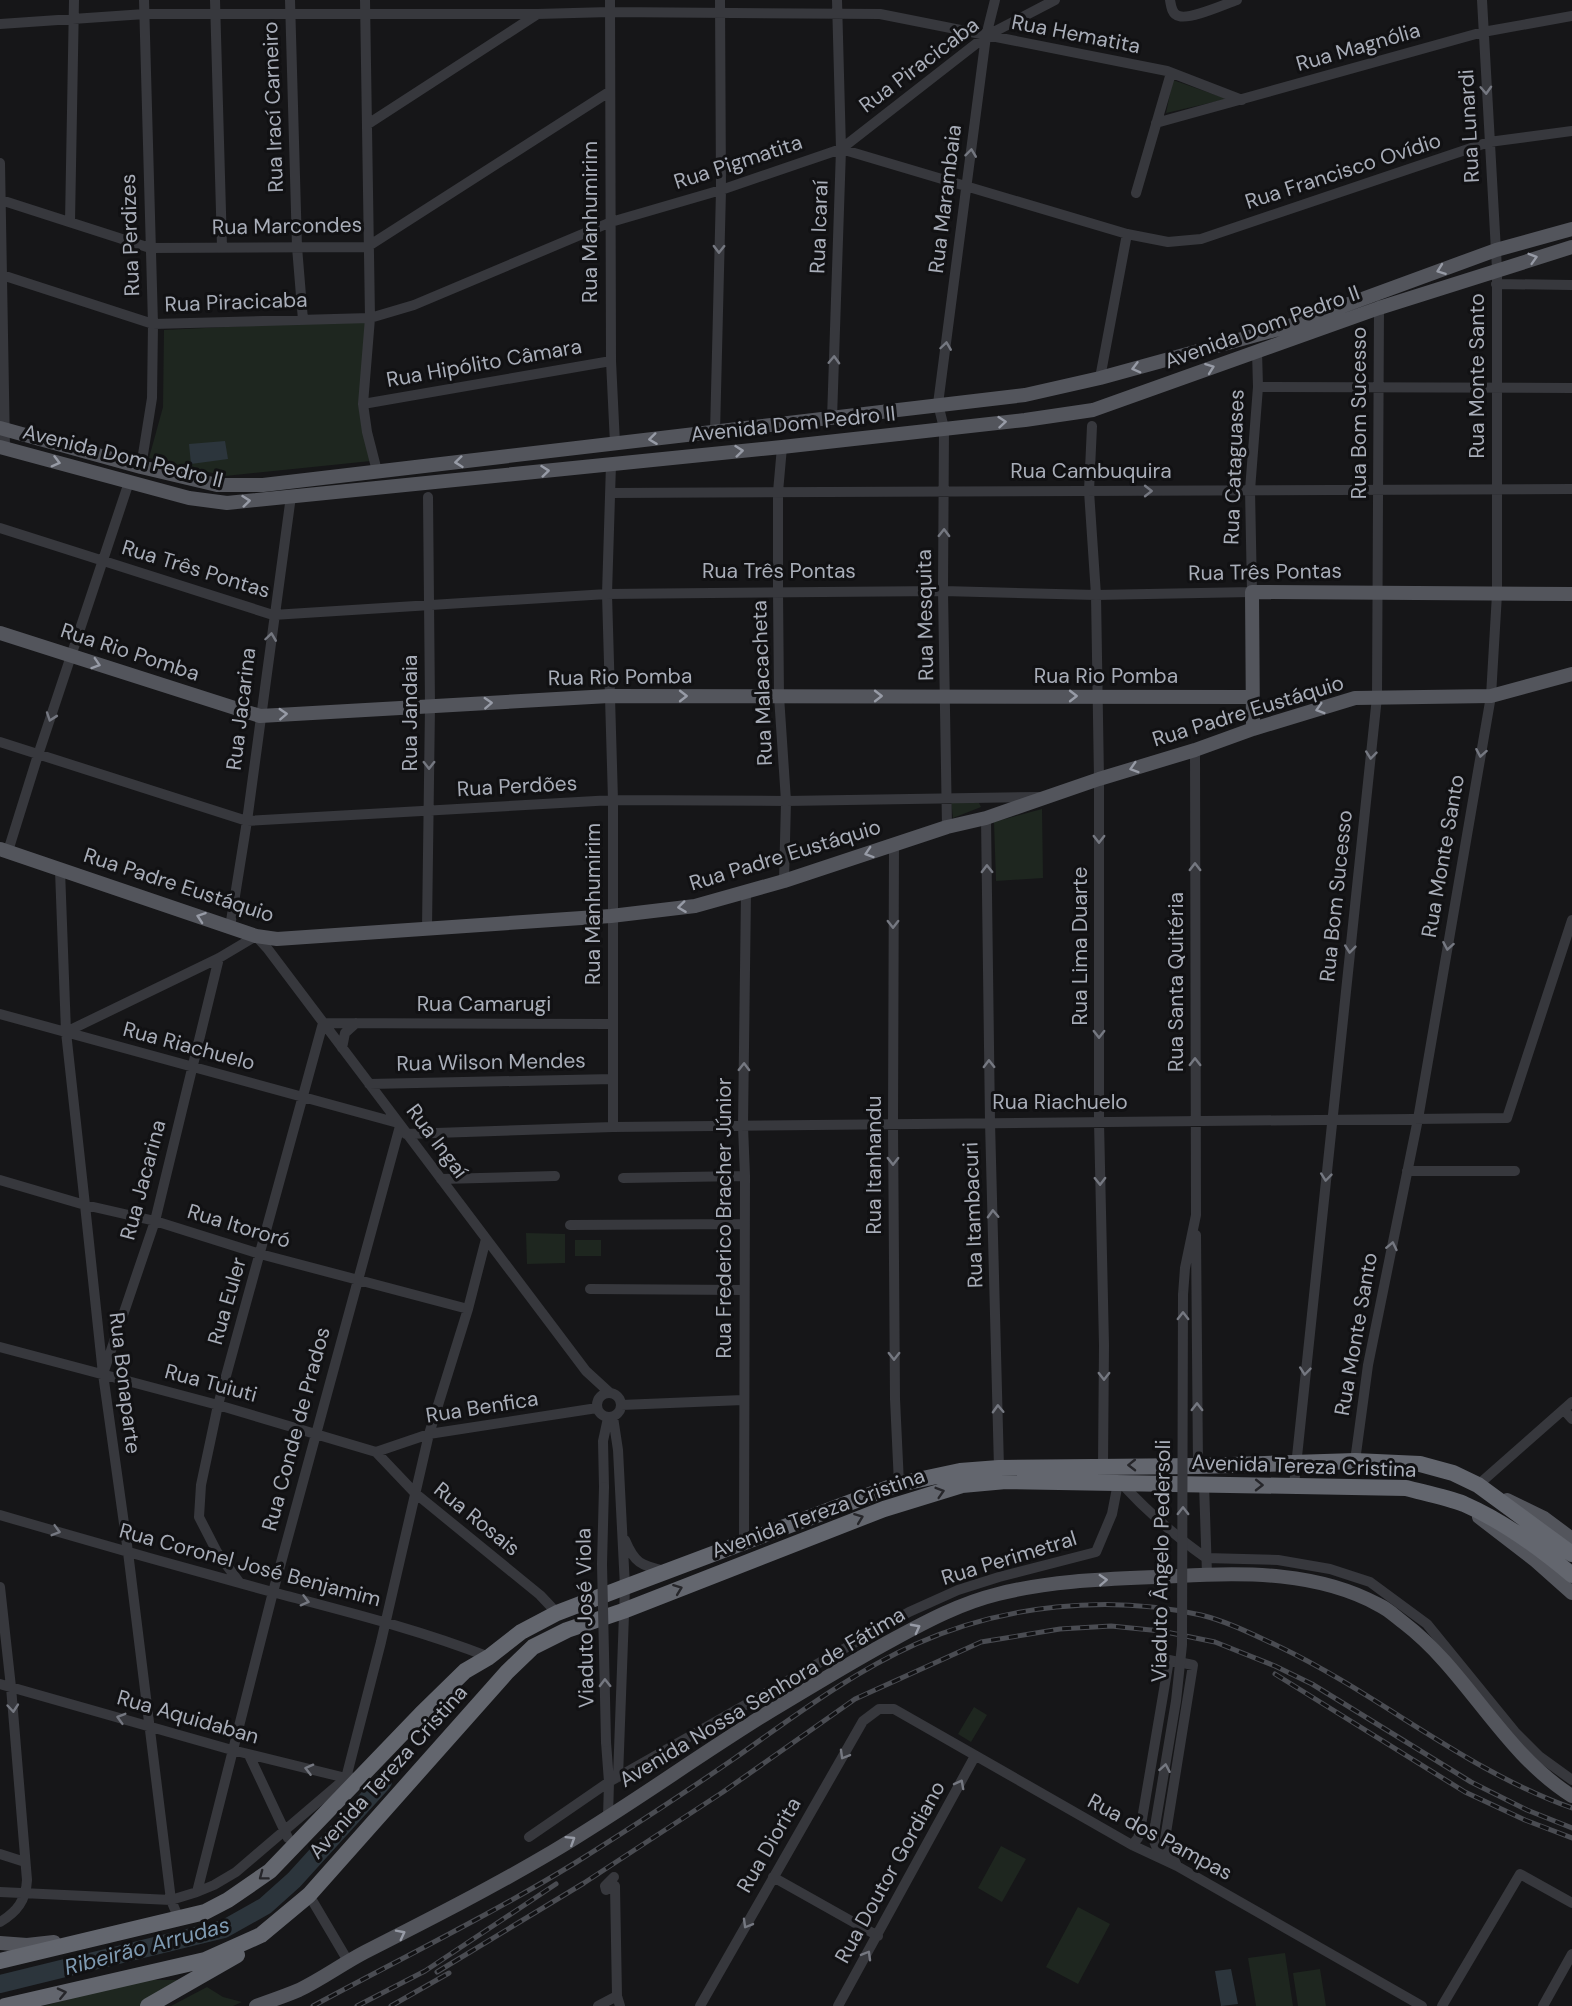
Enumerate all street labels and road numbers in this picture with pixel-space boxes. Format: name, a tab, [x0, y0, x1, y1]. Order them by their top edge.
street label: Rua Hematita	[1009, 8, 1143, 60]
street label: Rua Piracicaba	[853, 11, 985, 119]
street label: Rua Magnólia	[1293, 16, 1423, 78]
street label: Rua Irací Carneiro	[256, 21, 290, 193]
street label: Rua Lunardi	[1452, 69, 1486, 183]
street label: Rua Marambaia	[922, 123, 968, 275]
street label: Rua Francisco Ovídio	[1242, 126, 1444, 216]
street label: Rua Pigmatita	[670, 128, 806, 196]
street label: Rua Manhumirim	[576, 141, 604, 303]
street label: Rua Perdizes	[114, 173, 146, 297]
street label: Rua Icaraí	[803, 179, 835, 274]
street label: Rua Marcondes	[212, 211, 362, 241]
street label: Avenida Dom Pedro II	[1161, 279, 1363, 375]
street label: Rua Piracicaba	[164, 286, 308, 318]
street label: Rua Monte Santo	[1463, 293, 1491, 459]
street label: Rua Bom Sucesso	[1345, 327, 1373, 499]
street label: Rua Hipólito Câmara	[384, 332, 584, 394]
street label: Rua Cataguases	[1217, 389, 1251, 545]
street label: Avenida Dom Pedro II	[689, 399, 897, 449]
street label: Avenida Dom Pedro II	[20, 418, 226, 494]
street label: Rua Cambuquira	[1010, 457, 1172, 485]
street label: Rua Três Pontas	[118, 533, 274, 605]
street label: Rua Mesquita	[910, 549, 940, 681]
street label: Rua Três Pontas	[702, 557, 856, 585]
street label: Rua Três Pontas	[1188, 557, 1342, 587]
street label: Rua Malacacheta	[745, 600, 779, 766]
street label: Rua Rio Pomba	[57, 616, 203, 688]
street label: Rua Jacarina	[220, 646, 262, 772]
street label: Rua Jandaia	[396, 655, 424, 771]
street label: Rua Rio Pomba	[548, 662, 692, 692]
street label: Rua Rio Pomba	[1034, 662, 1178, 690]
street label: Rua Padre Eustáquio	[1149, 669, 1347, 753]
street label: Rua Perdões	[456, 769, 578, 803]
street label: Rua Monte Santo	[1415, 772, 1471, 940]
street label: Rua Bom Sucesso	[1313, 809, 1359, 983]
street label: Rua Padre Eustáquio	[686, 813, 884, 897]
street label: Rua Manhumirim	[579, 823, 607, 985]
street label: Rua Padre Eustáquio	[80, 841, 278, 929]
street label: Rua Lima Duarte	[1066, 866, 1094, 1025]
street label: Rua Santa Quitéria	[1162, 892, 1190, 1072]
street label: Rua Camarugi	[417, 990, 551, 1018]
street label: Rua Riachuelo	[120, 1015, 258, 1077]
street label: Rua Wilson Mendes	[396, 1046, 586, 1078]
street label: Rua Frederico Bracher Júnior	[710, 1077, 738, 1359]
street label: Rua Riachuelo	[992, 1088, 1128, 1116]
street label: Rua Itanhandu	[860, 1096, 888, 1234]
street label: Rua Ingaí	[400, 1098, 474, 1184]
street label: Rua Jacarina	[114, 1117, 172, 1243]
street label: Rua Itambacuri	[956, 1141, 990, 1289]
street label: Rua Itororó	[184, 1197, 294, 1255]
street label: Rua Monte Santo	[1328, 1250, 1384, 1418]
street label: Rua Euler	[201, 1254, 253, 1348]
street label: Rua Bonaparte	[102, 1311, 148, 1455]
street label: Rua Conde de Prados	[255, 1324, 337, 1534]
street label: Rua Tuiuti	[162, 1357, 260, 1409]
street label: Rua Benfica	[424, 1384, 540, 1430]
street label: Viaduto Ângelo Pedersoli	[1145, 1439, 1177, 1683]
street label: Avenida Tereza Cristina	[1191, 1448, 1417, 1484]
street label: Avenida Tereza Cristina	[707, 1461, 929, 1565]
street label: Rua Rosais	[428, 1476, 526, 1562]
street label: Rua Coronel José Benjamim	[116, 1517, 384, 1613]
street label: Rua Perimetral	[938, 1524, 1080, 1592]
street label: Viaduto José Viola	[569, 1528, 601, 1708]
street label: Avenida Nossa Senhora de Fátima	[614, 1600, 910, 1794]
street label: Avenida Tereza Cristina	[302, 1679, 474, 1865]
street label: Rua Aquidaban	[114, 1683, 262, 1751]
street label: Rua Doutor Gordiano	[828, 1776, 952, 1968]
street label: Rua dos Pampas	[1083, 1787, 1237, 1887]
street label: Rua Diorita	[730, 1792, 808, 1898]

